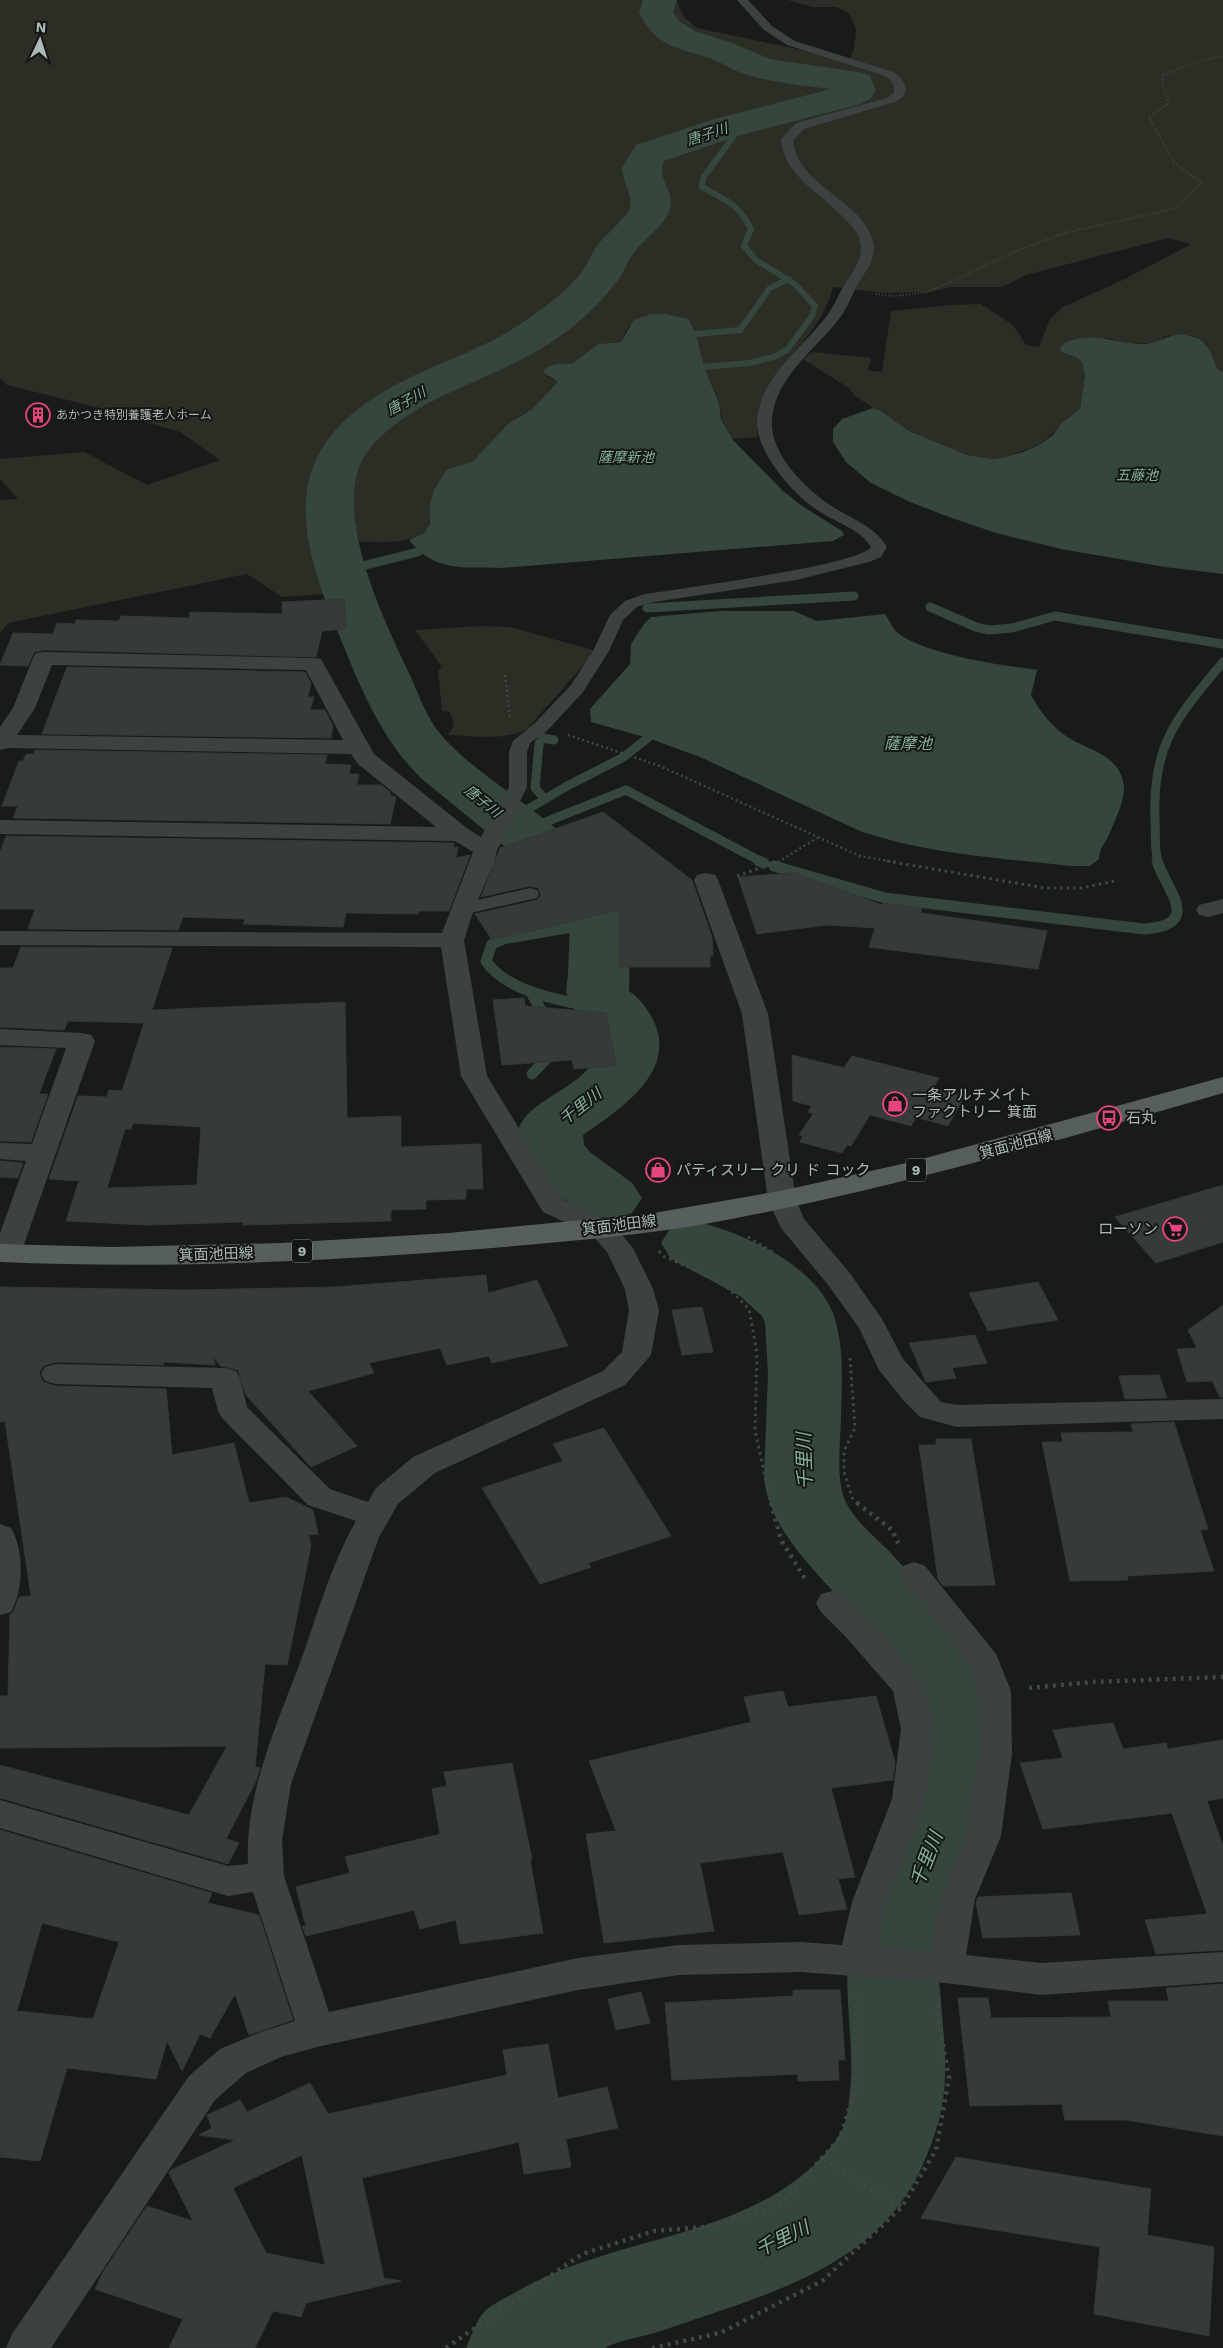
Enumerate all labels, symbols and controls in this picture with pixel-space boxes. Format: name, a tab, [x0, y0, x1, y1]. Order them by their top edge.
north arrow	[15, 15, 65, 65]
text: N	[35, 19, 47, 35]
water label: 唐子川	[685, 119, 731, 148]
water label: 唐子川	[384, 383, 430, 418]
building icon: あかつき特別養護老人ホーム	[25, 402, 51, 428]
place label: あかつき特別養護老人ホーム	[56, 408, 212, 422]
water label: 薩摩新池	[598, 449, 656, 465]
water label: 五藤池	[1116, 467, 1160, 483]
water label: 薩摩池	[884, 734, 934, 753]
water label: 唐子川	[462, 782, 506, 822]
water label: 千里川	[556, 1083, 607, 1129]
place label: 一条アルチメイト ファクトリー 箕面	[912, 1086, 1037, 1121]
shop icon: 一条アルチメイト ファクトリー 箕面	[882, 1091, 908, 1117]
bus stop icon: 石丸	[1096, 1105, 1122, 1131]
place label: 石丸	[1126, 1109, 1156, 1127]
street label: 箕面池田線	[977, 1126, 1055, 1162]
shop icon: パティスリー クリ ド コック	[645, 1157, 671, 1183]
road number: 9	[906, 1158, 926, 1182]
place label: パティスリー クリ ド コック	[676, 1161, 870, 1179]
street label: 箕面池田線	[581, 1211, 657, 1239]
supermarket icon: ローソン	[1162, 1216, 1188, 1242]
place label: ローソン	[1098, 1220, 1158, 1238]
road number: 9	[292, 1240, 312, 1262]
street label: 箕面池田線	[178, 1244, 254, 1264]
water label: 千里川	[792, 1430, 817, 1490]
water label: 千里川	[906, 1827, 948, 1890]
water label: 千里川	[752, 2215, 815, 2261]

